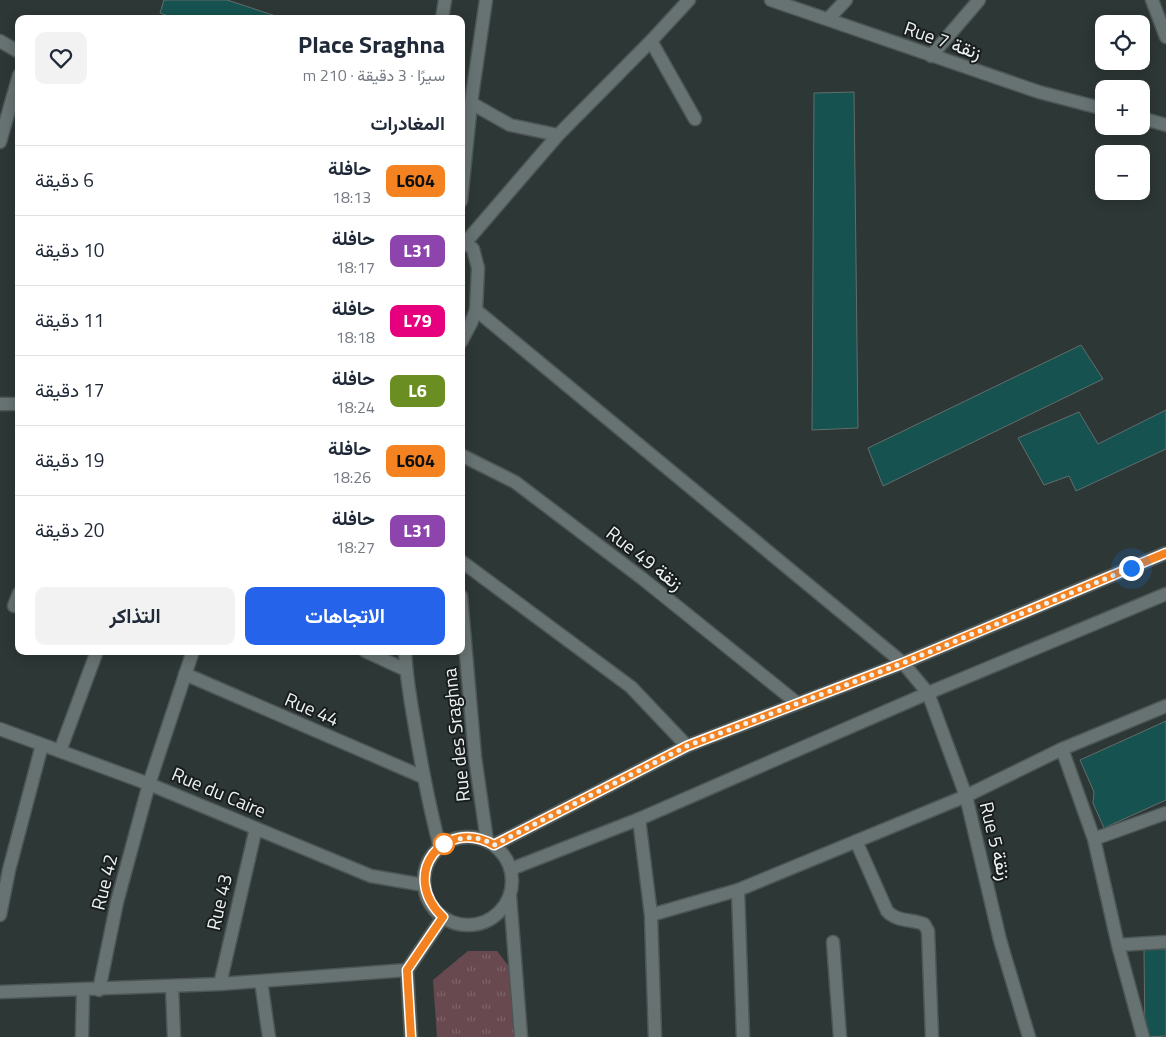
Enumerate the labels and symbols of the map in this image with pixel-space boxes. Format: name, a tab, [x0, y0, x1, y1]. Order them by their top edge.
street label: Rue 7 زنقة	[900, 13, 986, 66]
street label: Rue 49 زنقة	[601, 518, 690, 597]
your location	[1119, 556, 1144, 581]
street label: Rue des Sraghna	[434, 666, 477, 803]
street label: Rue 44	[280, 684, 344, 733]
street label: Rue du Caire	[168, 759, 271, 824]
street label: Rue 5 زنقة	[973, 798, 1020, 883]
unlabelled marker	[433, 833, 455, 855]
street label: Rue 42	[83, 851, 124, 913]
street label: Rue 43	[198, 871, 239, 933]

